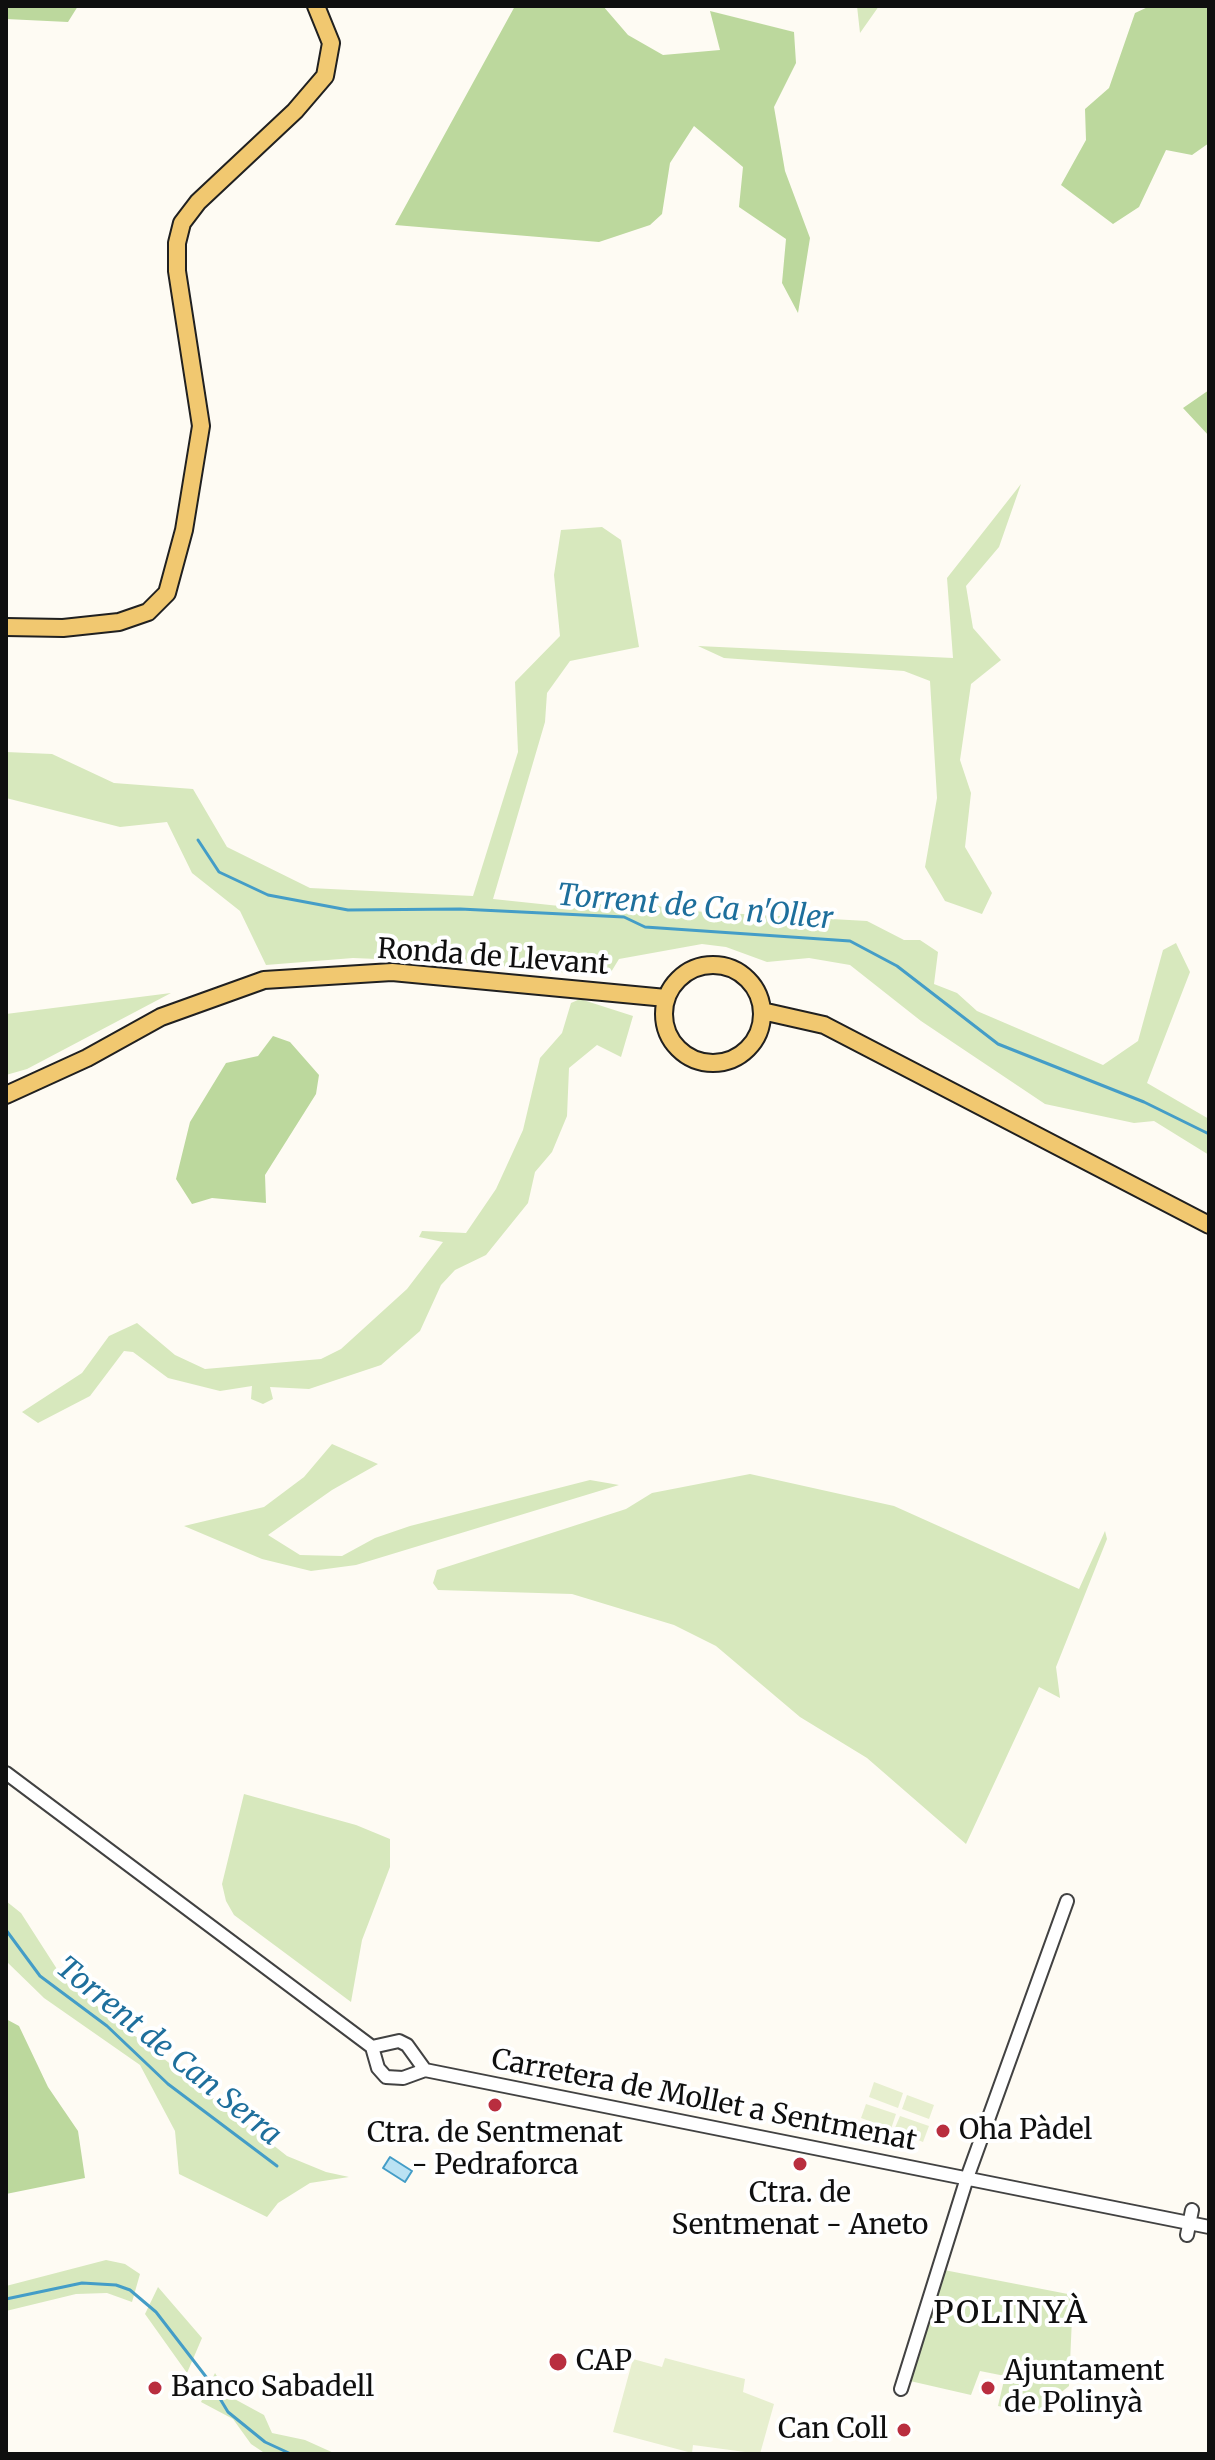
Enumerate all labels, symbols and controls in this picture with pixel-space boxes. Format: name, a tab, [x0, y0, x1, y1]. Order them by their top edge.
water label: Torrent de Ca n'Oller	[556, 878, 834, 938]
street label: Ronda de Llevant	[376, 933, 610, 983]
water label: Torrent de Can Serra	[48, 1950, 288, 2154]
street label: Carretera de Mollet a Sentmenat	[489, 2043, 919, 2159]
marker: Ctra. de Sentmenat - Pedraforca	[486, 2096, 504, 2114]
place label: Oha Pàdel	[959, 2114, 1092, 2148]
place label: Ctra. de Sentmenat - Pedraforca	[367, 2117, 623, 2183]
marker: Oha Pàdel	[934, 2122, 952, 2140]
marker: Ctra. de Sentmenat - Aneto	[791, 2155, 809, 2173]
place label: Ctra. de Sentmenat - Aneto	[672, 2177, 928, 2243]
district label: POLINYÀ	[933, 2295, 1089, 2333]
place label: CAP	[576, 2345, 632, 2379]
marker: CAP	[547, 2351, 569, 2373]
place label: Ajuntament de Polinyà	[1004, 2355, 1164, 2421]
place label: Banco Sabadell	[171, 2371, 374, 2405]
marker: Banco Sabadell	[146, 2379, 164, 2397]
marker: Ajuntament de Polinyà	[979, 2379, 997, 2397]
place label: Can Coll	[778, 2413, 888, 2447]
marker: Can Coll	[895, 2421, 913, 2439]

